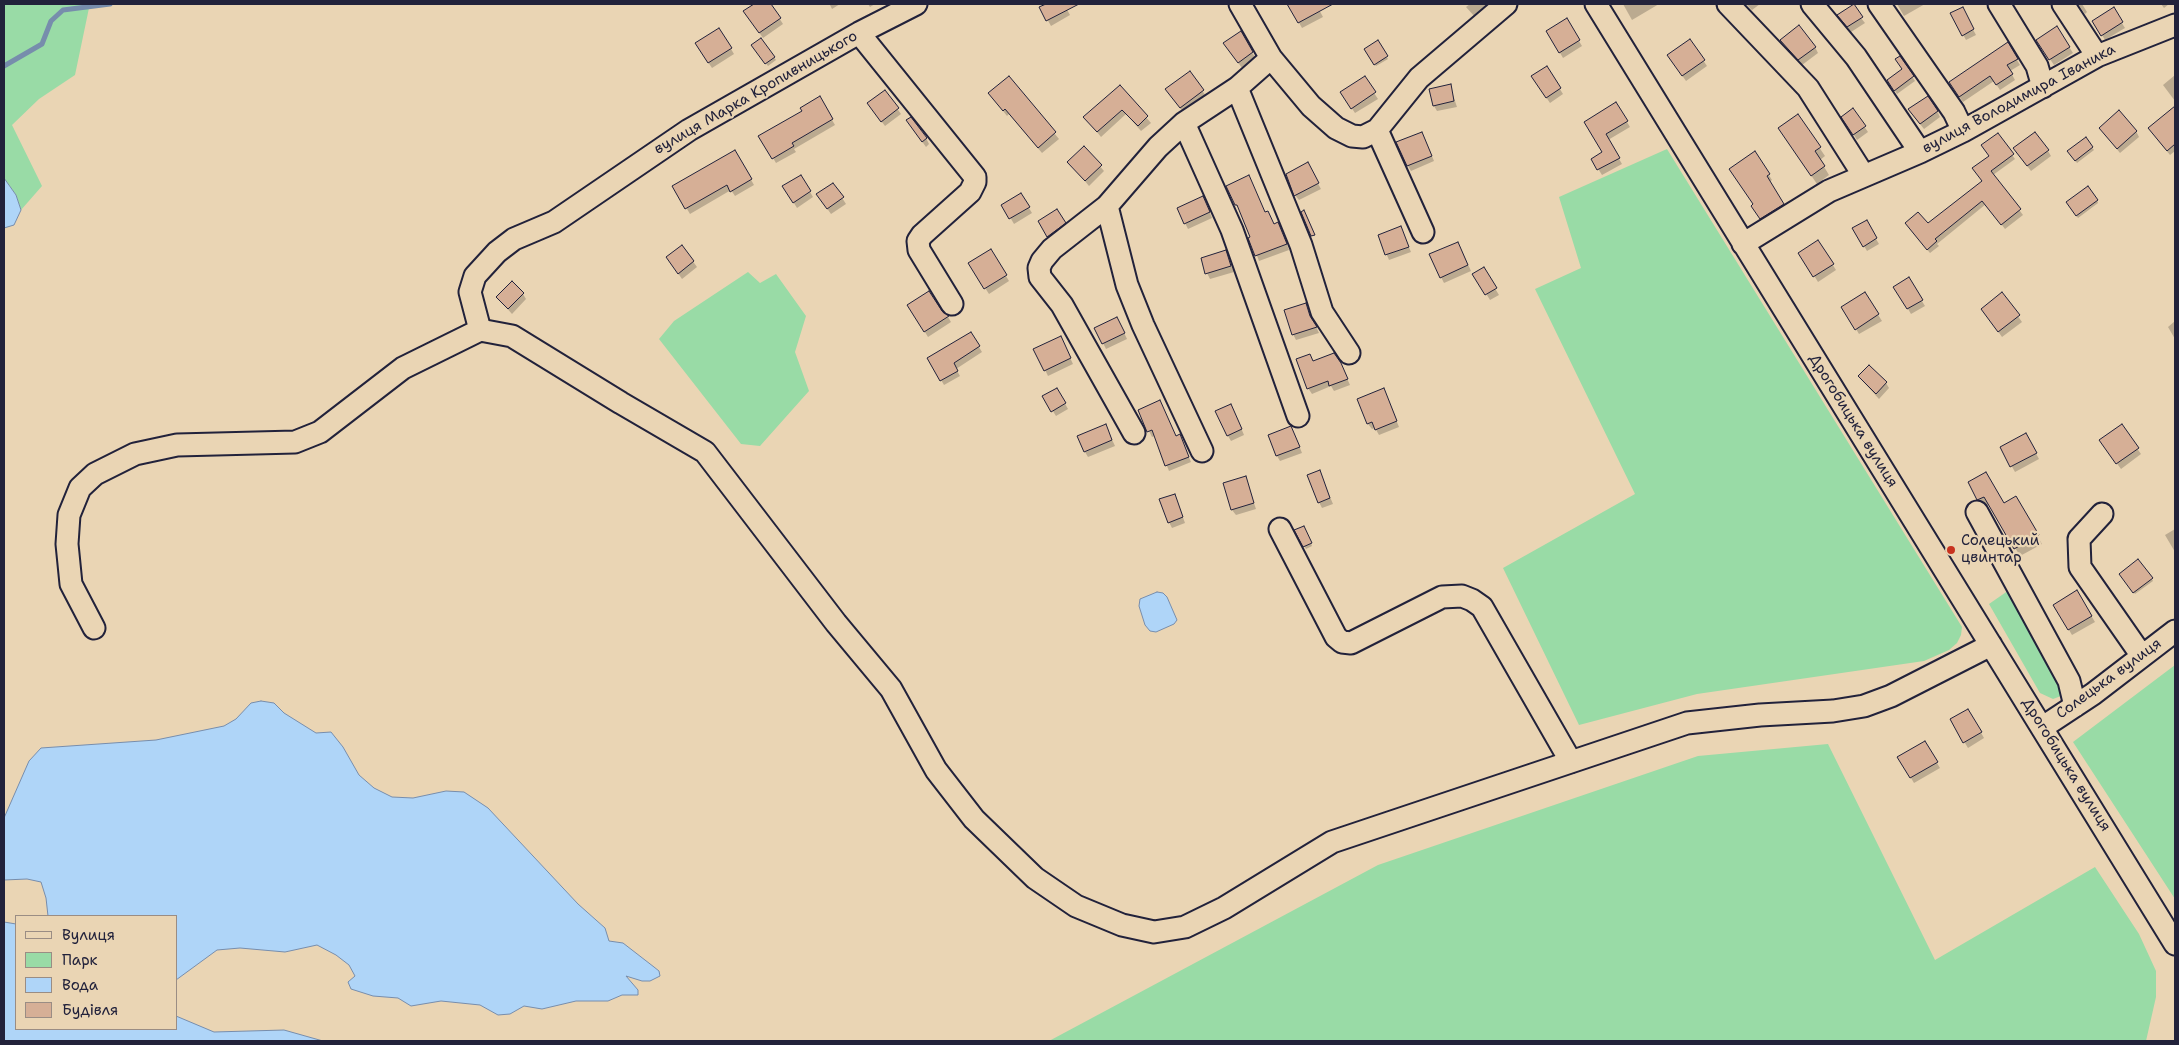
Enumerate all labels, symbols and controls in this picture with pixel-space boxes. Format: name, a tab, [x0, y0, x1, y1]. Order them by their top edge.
street label: вулиця Марка Кропивницького	[651, 27, 861, 159]
street label: вулиця Володимира Іваника	[1919, 40, 2119, 158]
street label: Дрогобицька вулиця	[1805, 351, 1901, 491]
place label: Солецький цвинтар	[1961, 532, 2040, 567]
marker: Солецький цвинтар	[1945, 544, 1957, 556]
street label: Солецька вулиця	[2053, 635, 2165, 723]
street label: Дрогобицька вулиця	[2018, 695, 2114, 835]
legend	[15, 915, 178, 1030]
text: Вулиця	[62, 925, 115, 945]
text: Парк	[62, 950, 98, 970]
text: Вода	[62, 975, 98, 995]
text: Будівля	[62, 1000, 118, 1020]

